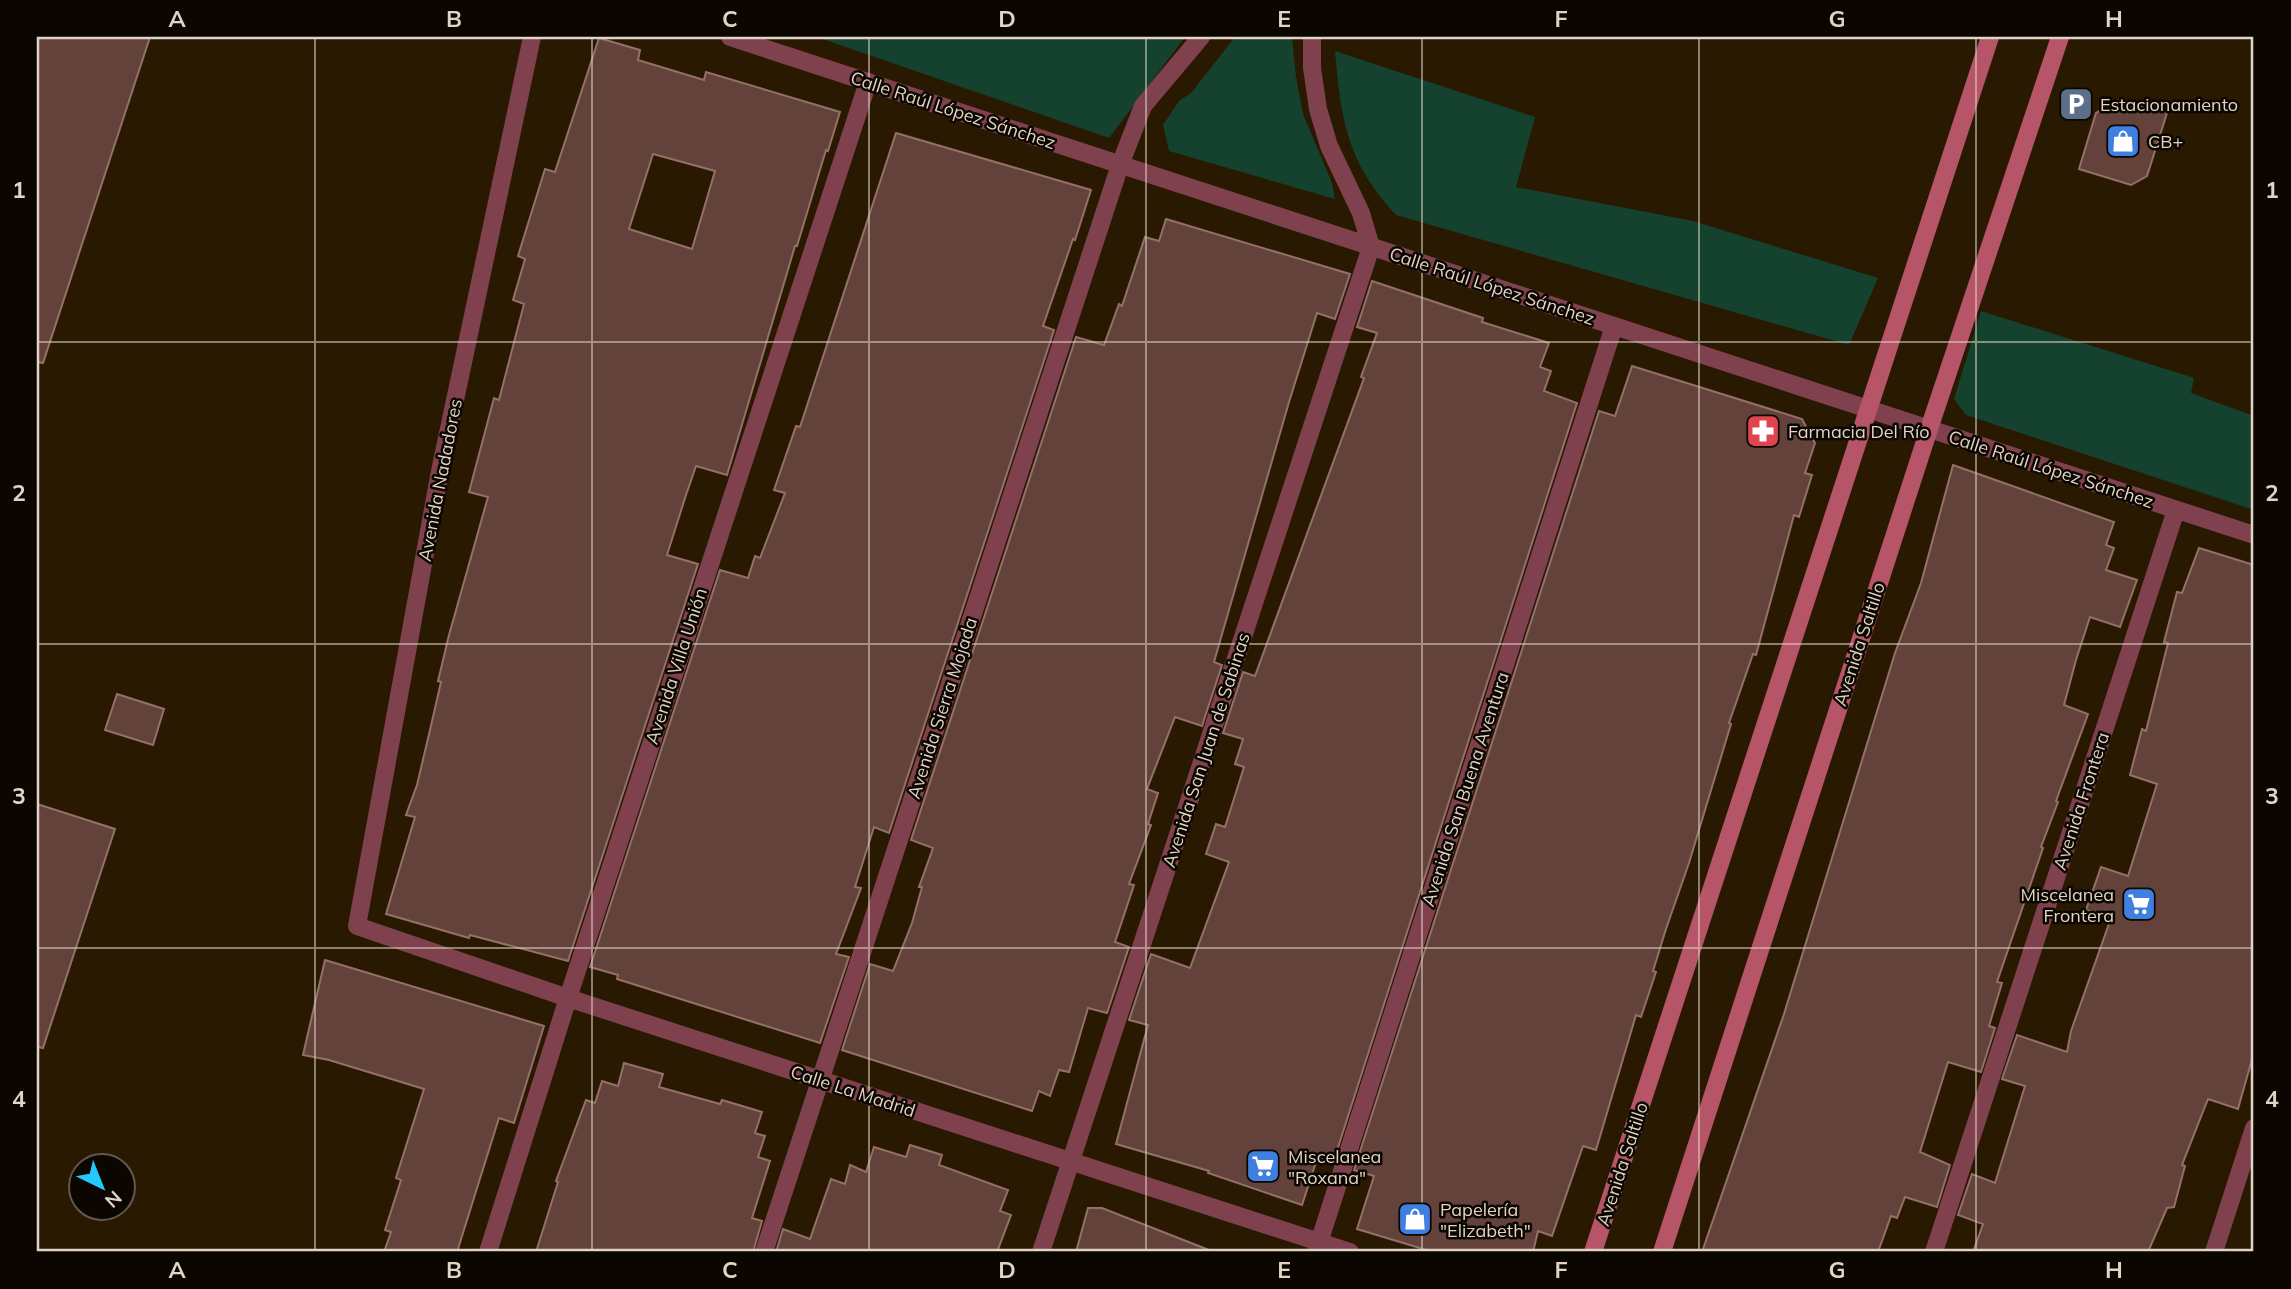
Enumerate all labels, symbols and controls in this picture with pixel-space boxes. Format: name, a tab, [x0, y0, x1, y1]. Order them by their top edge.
text: A	[168, 4, 186, 33]
text: B	[446, 4, 462, 33]
text: C	[722, 4, 738, 33]
text: D	[998, 4, 1016, 33]
text: E	[1277, 4, 1291, 33]
text: F	[1554, 4, 1568, 33]
text: G	[1828, 4, 1846, 33]
text: H	[2105, 4, 2123, 33]
street label: Calle Raúl López Sánchez	[848, 66, 1058, 154]
parking icon: Estacionamiento	[2057, 85, 2095, 123]
place label: Estacionamiento	[2100, 93, 2238, 116]
shop icon: CB+	[2104, 122, 2142, 160]
place label: CB+	[2148, 130, 2183, 153]
text: 1	[12, 175, 26, 204]
text: 1	[2265, 175, 2279, 204]
street label: Calle Raúl López Sánchez	[1387, 242, 1597, 330]
street label: Avenida Nadadores	[413, 397, 467, 563]
pharmacy icon: Farmacia Del Río	[1744, 412, 1782, 450]
place label: Farmacia Del Río	[1788, 420, 1930, 443]
street label: Calle Raúl López Sánchez	[1946, 425, 2156, 513]
text: 2	[12, 478, 26, 507]
text: 2	[2265, 478, 2279, 507]
street label: Avenida Saltillo	[1828, 579, 1890, 709]
street label: Avenida Villa Unión	[640, 585, 712, 747]
street label: Avenida Sierra Mojada	[902, 614, 982, 802]
street label: Avenida San Juan de Sabinas	[1157, 630, 1255, 870]
street label: Avenida San Buena Aventura	[1416, 669, 1514, 909]
street label: Avenida Frontera	[2048, 729, 2114, 873]
text: 3	[12, 781, 26, 810]
text: 3	[2265, 781, 2279, 810]
place label: Miscelanea Frontera	[2021, 883, 2114, 927]
supermarket icon: Miscelanea Frontera	[2120, 885, 2158, 923]
street label: Calle La Madrid	[788, 1060, 918, 1122]
text: 4	[12, 1084, 26, 1113]
text: 4	[2265, 1084, 2279, 1113]
street label: Avenida Saltillo	[1591, 1099, 1653, 1229]
place label: Miscelanea "Roxana"	[1288, 1145, 1381, 1189]
supermarket icon: Miscelanea "Roxana"	[1244, 1147, 1282, 1185]
north arrow	[66, 1152, 136, 1222]
text: N	[100, 1186, 127, 1213]
place label: Papelería "Elizabeth"	[1440, 1198, 1531, 1242]
shop icon: Papelería "Elizabeth"	[1396, 1200, 1434, 1238]
text: A	[168, 1255, 186, 1284]
text: B	[446, 1255, 462, 1284]
text: C	[722, 1255, 738, 1284]
text: D	[998, 1255, 1016, 1284]
text: E	[1277, 1255, 1291, 1284]
text: F	[1554, 1255, 1568, 1284]
text: G	[1828, 1255, 1846, 1284]
text: H	[2105, 1255, 2123, 1284]

